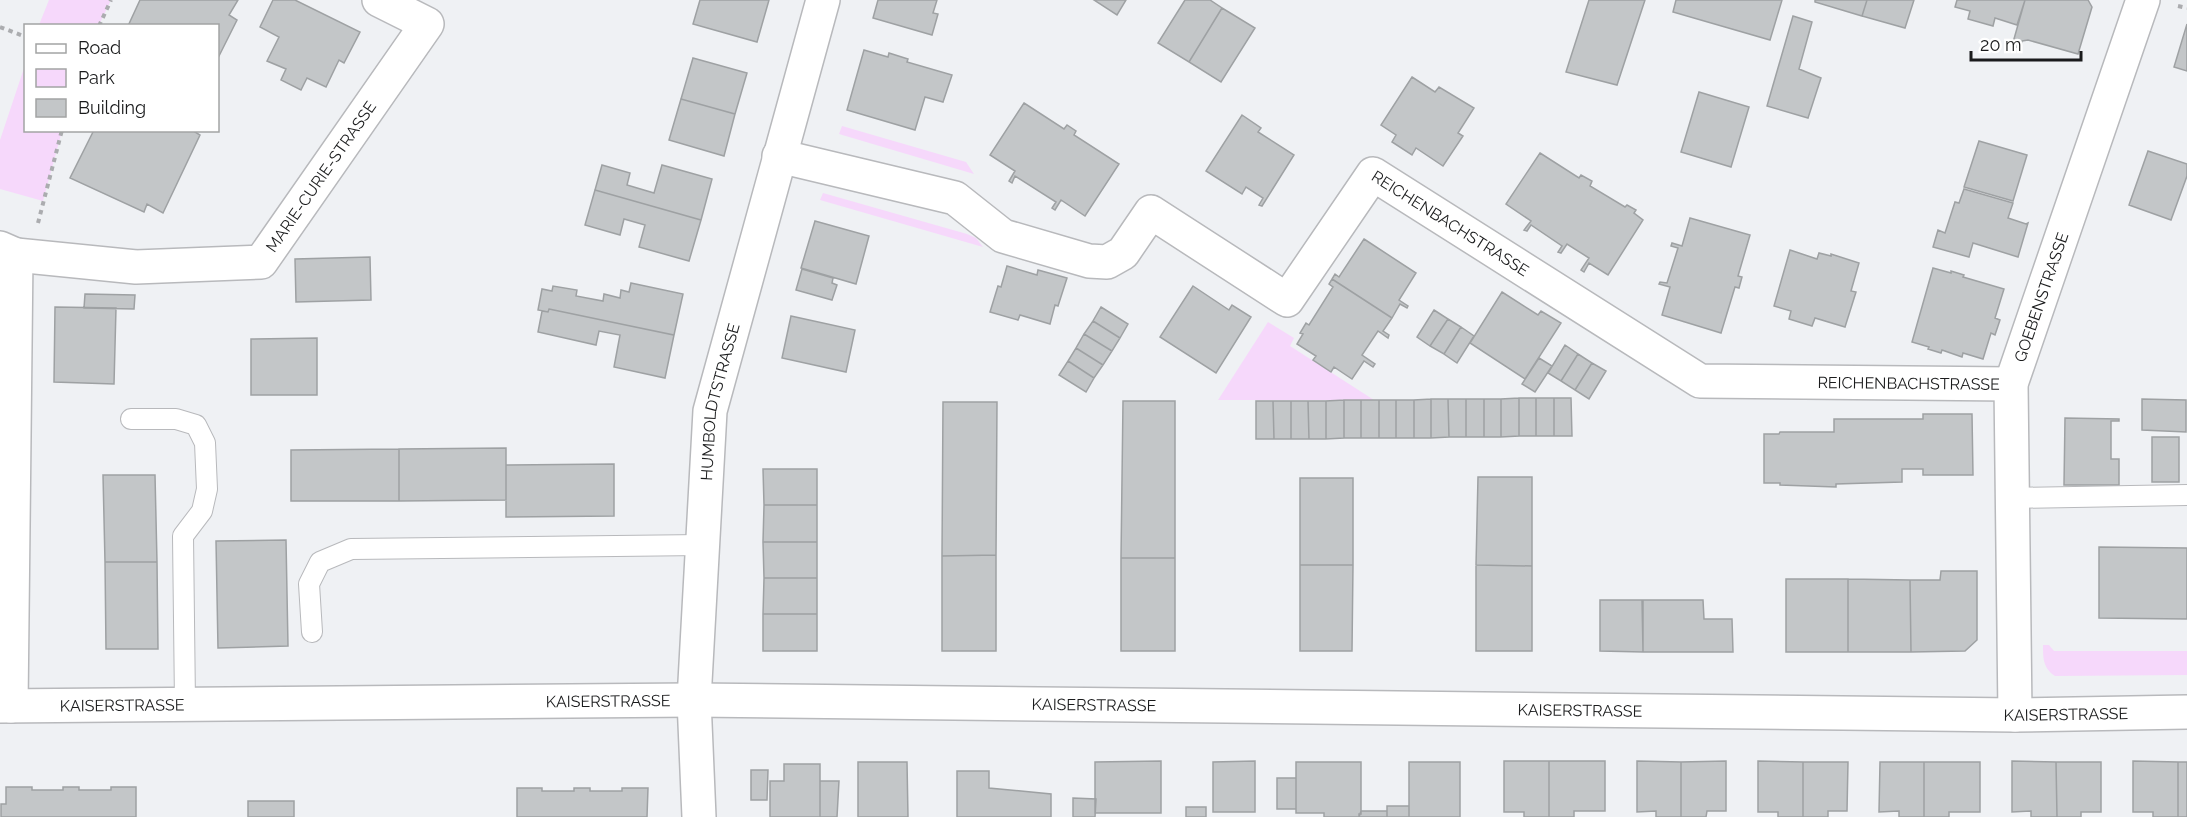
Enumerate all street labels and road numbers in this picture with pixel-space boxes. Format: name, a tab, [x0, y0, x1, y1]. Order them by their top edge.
street label: MARIE-CURIE-STRASSE	[262, 98, 380, 256]
street label: REICHENBACHSTRASSE	[1368, 167, 1533, 280]
street label: GOEBENSTRASSE	[2010, 230, 2072, 364]
street label: HUMBOLDTSTRASSE	[697, 321, 744, 481]
street label: REICHENBACHSTRASSE	[1817, 373, 2000, 394]
street label: KAISERSTRASSE	[546, 691, 671, 711]
street label: KAISERSTRASSE	[60, 695, 185, 715]
street label: KAISERSTRASSE	[1031, 695, 1157, 715]
street label: KAISERSTRASSE	[1517, 700, 1643, 721]
street label: KAISERSTRASSE	[2003, 704, 2129, 725]

